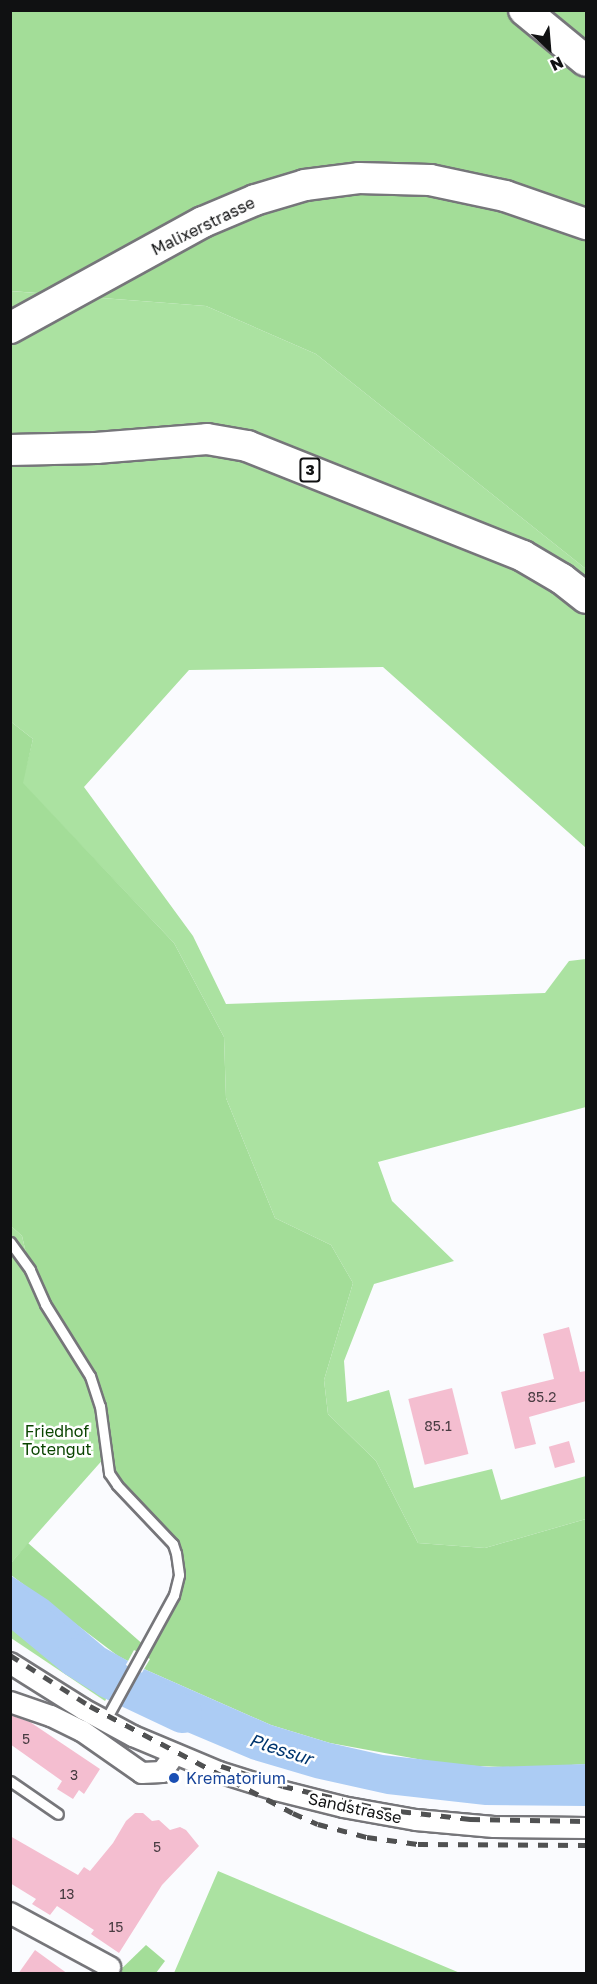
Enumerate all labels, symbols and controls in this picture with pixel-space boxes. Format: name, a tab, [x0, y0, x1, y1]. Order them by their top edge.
north arrow	[519, 18, 579, 78]
text: N	[547, 53, 567, 76]
street label: Malixerstrasse	[148, 193, 258, 259]
road number: 3	[298, 458, 322, 482]
house number: 85.2	[528, 1389, 556, 1405]
house number: 85.1	[424, 1418, 452, 1434]
park label: Friedhof Totengut	[22, 1421, 92, 1459]
water label: Plessur	[247, 1729, 315, 1769]
house number: 5	[22, 1731, 30, 1747]
house number: 3	[70, 1767, 78, 1783]
place label: Krematorium	[186, 1768, 286, 1788]
marker: Krematorium	[167, 1771, 181, 1785]
street label: Sandstrasse	[306, 1789, 404, 1827]
house number: 5	[153, 1839, 161, 1855]
house number: 13	[60, 1886, 74, 1902]
house number: 15	[109, 1919, 123, 1935]

